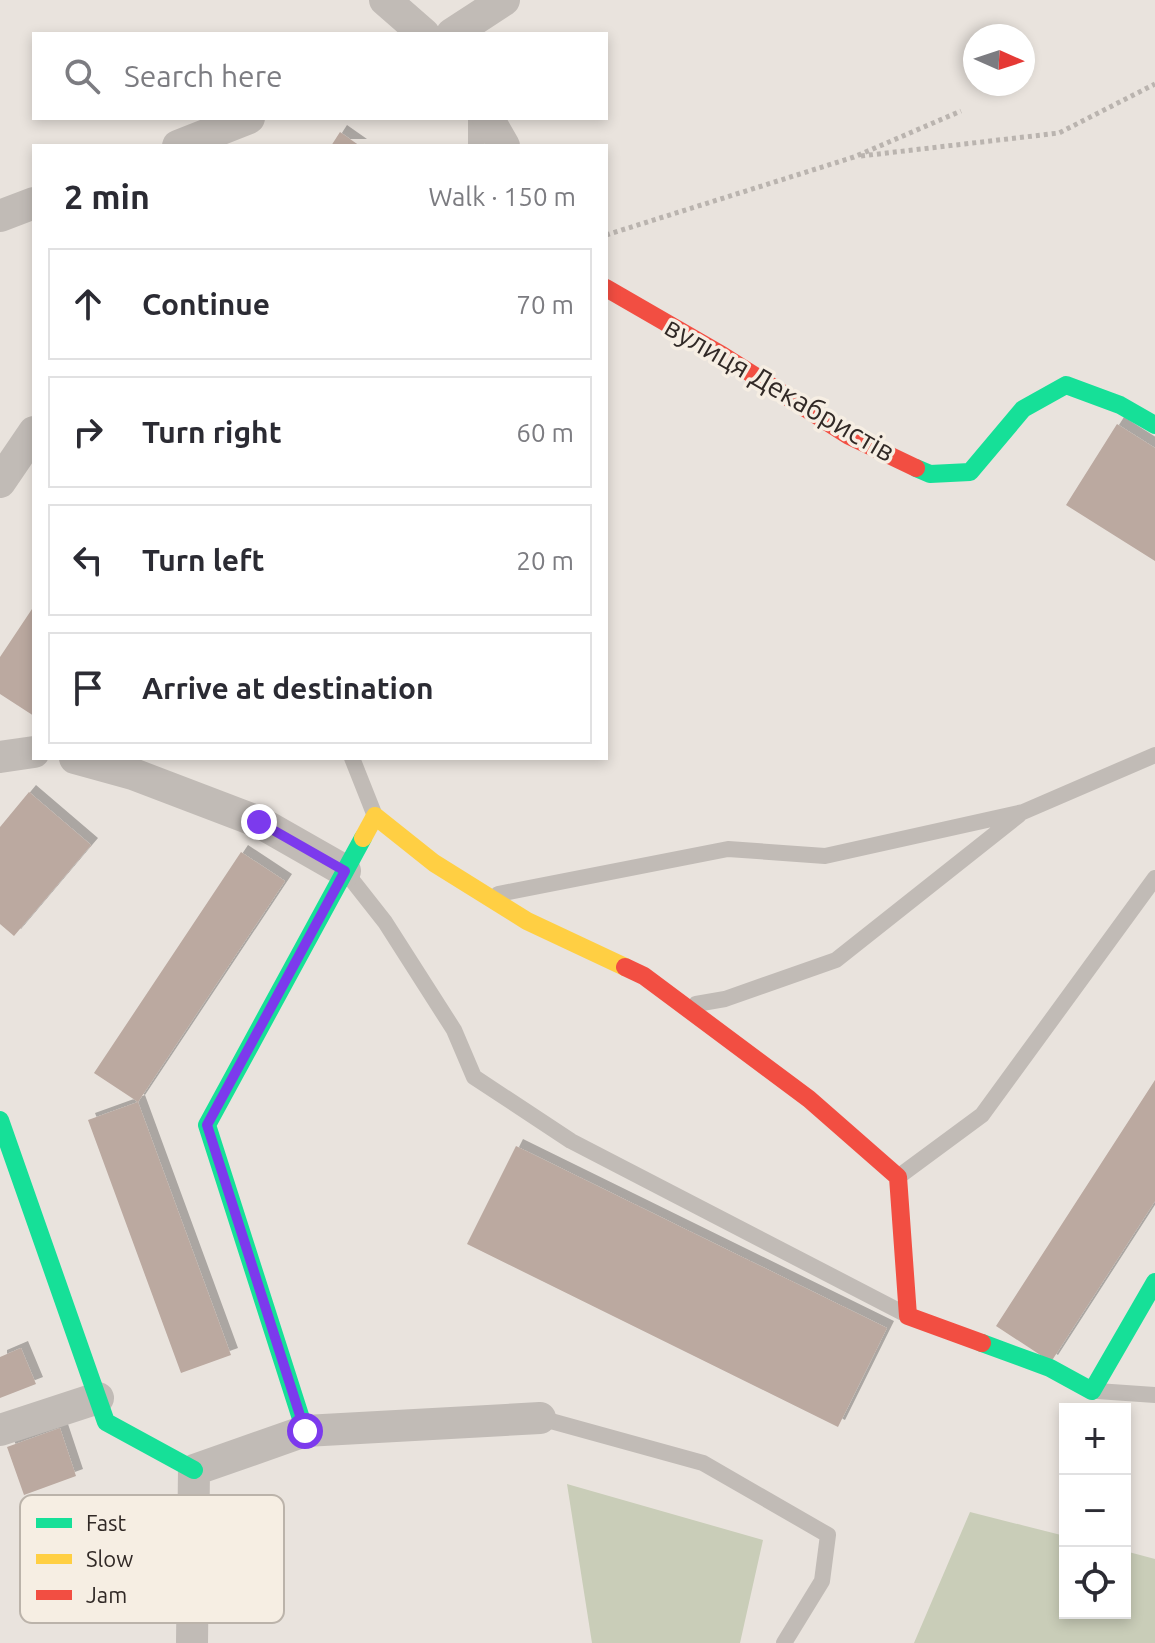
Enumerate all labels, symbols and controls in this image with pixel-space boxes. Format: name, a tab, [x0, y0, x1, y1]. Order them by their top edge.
north arrow	[963, 24, 1035, 96]
search box	[32, 32, 608, 120]
icon: search	[60, 54, 104, 98]
text: Search here	[124, 59, 283, 93]
text: 2 min	[64, 177, 150, 215]
text: Walk · 150 m	[428, 182, 576, 211]
icon: ahead	[66, 282, 110, 326]
text: Continue	[142, 287, 270, 321]
text: 70 m	[516, 290, 574, 319]
street label: вулиця Декабристів	[660, 310, 901, 467]
icon: right	[66, 410, 110, 454]
text: Turn right	[142, 415, 282, 449]
text: 60 m	[516, 418, 574, 447]
icon: left	[66, 538, 110, 582]
text: Turn left	[142, 543, 264, 577]
text: 20 m	[516, 546, 574, 575]
icon: arrive	[66, 666, 110, 710]
text: Arrive at destination	[142, 671, 434, 705]
route end	[241, 804, 277, 840]
map controls	[1059, 1403, 1131, 1619]
button: +	[1059, 1403, 1131, 1475]
route start	[287, 1413, 323, 1449]
button: −	[1059, 1475, 1131, 1547]
legend	[20, 1495, 284, 1623]
text: Fast	[86, 1510, 127, 1535]
text: Slow	[86, 1546, 133, 1571]
button: locate	[1059, 1547, 1131, 1619]
text: Jam	[86, 1582, 127, 1607]

